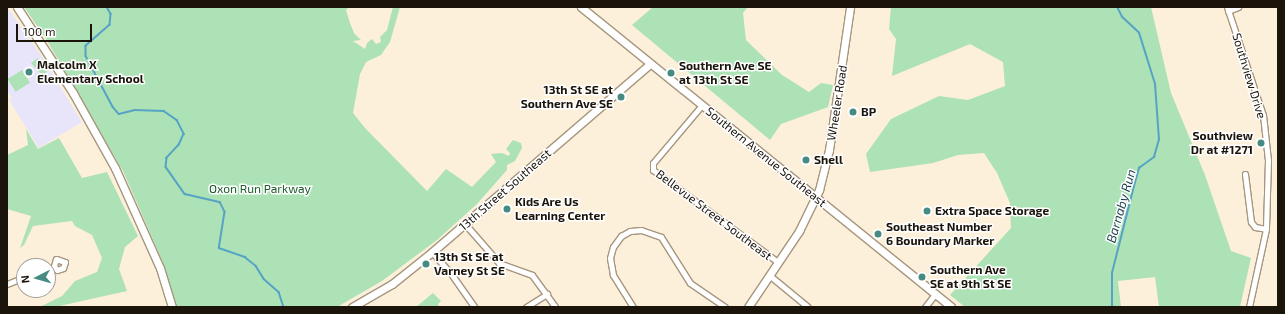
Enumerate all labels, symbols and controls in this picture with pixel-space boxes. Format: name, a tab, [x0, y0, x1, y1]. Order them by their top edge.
scale bar	[18, 16, 94, 42]
text: 100 m	[23, 24, 55, 38]
street label: Southview Drive	[1229, 31, 1269, 121]
place label: Malcolm X Elementary School	[37, 58, 144, 86]
place label: Southern Ave SE at 13th St SE	[679, 59, 772, 87]
street label: Wheeler Road	[824, 64, 850, 142]
marker: Malcolm X Elementary School	[24, 67, 34, 77]
marker: Southern Ave SE at 13th St SE	[666, 68, 676, 78]
place label: 13th St SE at Southern Ave SE	[520, 83, 613, 111]
marker: 13th St SE at Southern Ave SE	[616, 92, 626, 102]
street label: Southern Avenue Southeast	[703, 104, 829, 210]
place label: BP	[861, 105, 876, 119]
marker: BP	[848, 107, 858, 117]
place label: Southview Dr at #1271	[1191, 129, 1253, 157]
marker: Southview Dr at #1271	[1256, 138, 1266, 148]
street label: 13th Street Southeast	[456, 146, 554, 234]
place label: Shell	[814, 153, 843, 167]
marker: Shell	[801, 155, 811, 165]
street label: Bellevue Street Southeast	[653, 167, 775, 263]
water label: Barnaby Run	[1103, 167, 1139, 245]
park label: Oxon Run Parkway	[209, 182, 311, 196]
place label: Kids Are Us Learning Center	[515, 195, 605, 223]
marker: Kids Are Us Learning Center	[502, 204, 512, 214]
place label: Extra Space Storage	[935, 204, 1049, 218]
marker: Extra Space Storage	[922, 206, 932, 216]
place label: Southeast Number 6 Boundary Marker	[886, 220, 995, 248]
marker: Southeast Number 6 Boundary Marker	[873, 229, 883, 239]
place label: 13th St SE at Varney St SE	[434, 250, 505, 278]
north arrow	[16, 258, 56, 298]
marker: 13th St SE at Varney St SE	[421, 259, 431, 269]
place label: Southern Ave SE at 9th St SE	[930, 263, 1011, 291]
marker: Southern Ave SE at 9th St SE	[917, 272, 927, 282]
text: N	[18, 275, 31, 284]

